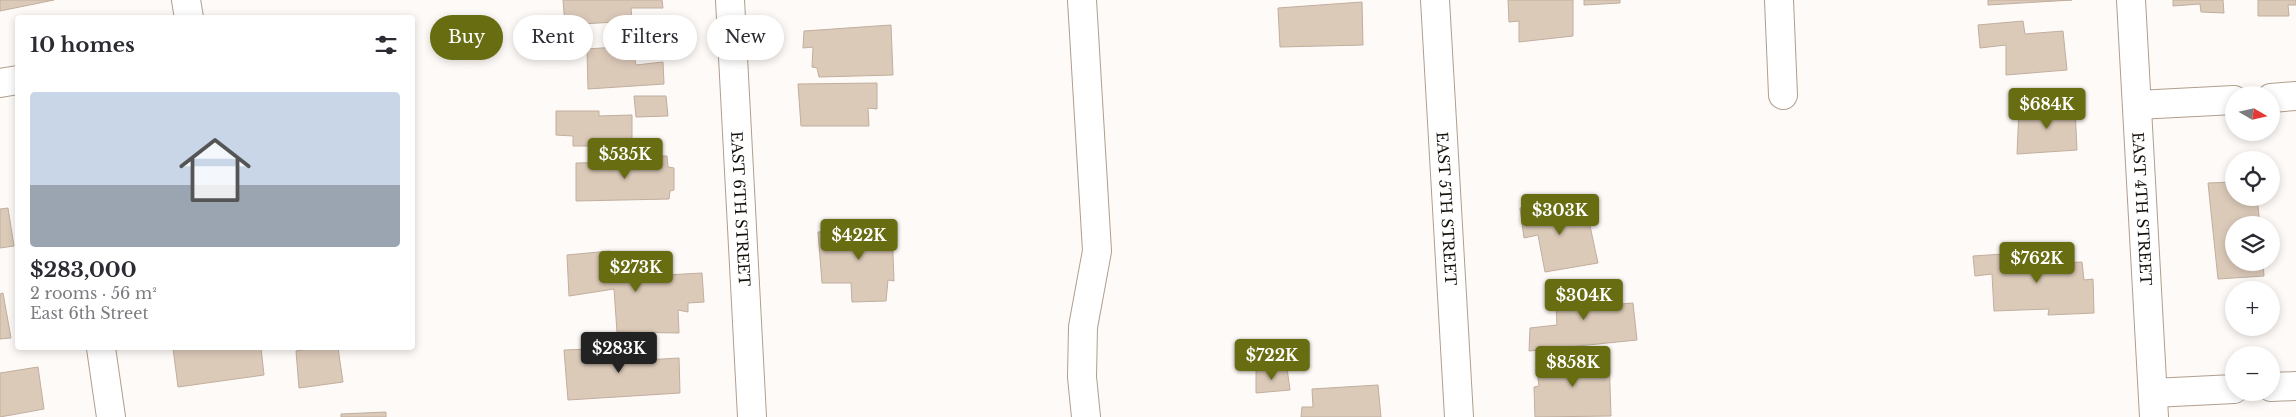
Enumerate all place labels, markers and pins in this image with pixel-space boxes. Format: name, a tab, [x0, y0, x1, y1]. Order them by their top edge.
pin: $684K	[2012, 88, 2082, 130]
pin: $535K	[590, 138, 660, 180]
pin: $303K	[1525, 194, 1595, 236]
pin: $422K	[824, 218, 894, 261]
pin: $762K	[2002, 242, 2072, 284]
pin: $273K	[601, 250, 671, 293]
pin: $304K	[1549, 278, 1619, 321]
pin: $283K	[584, 332, 654, 374]
pin: $722K	[1237, 338, 1307, 381]
pin: $858K	[1538, 346, 1608, 388]

